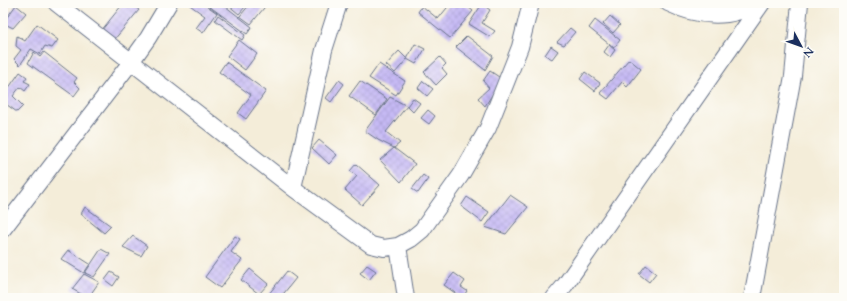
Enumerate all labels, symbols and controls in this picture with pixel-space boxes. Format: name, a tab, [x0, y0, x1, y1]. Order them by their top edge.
north arrow	[781, 26, 821, 66]
text: N	[799, 44, 817, 61]

